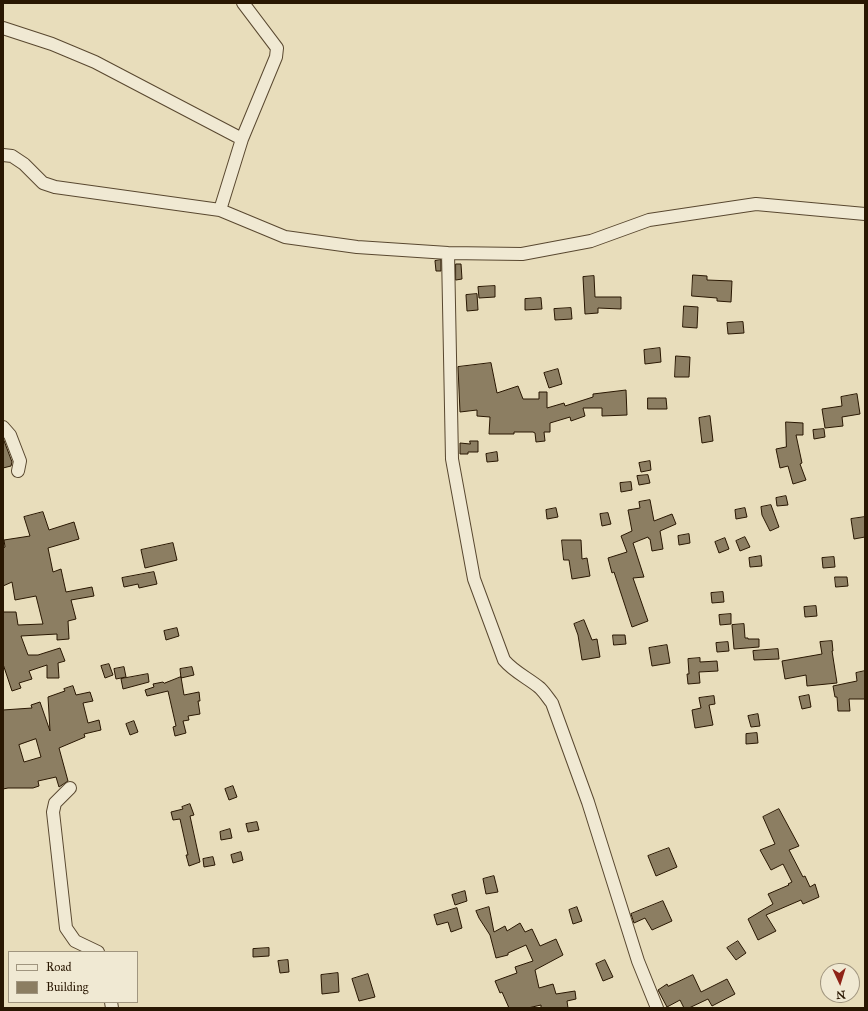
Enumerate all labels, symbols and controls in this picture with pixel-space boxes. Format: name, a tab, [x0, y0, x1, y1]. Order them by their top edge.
legend	[8, 951, 138, 1003]
text: Road	[46, 960, 72, 974]
north arrow	[820, 963, 860, 1003]
text: Building	[46, 980, 88, 994]
text: N	[836, 988, 846, 1001]

